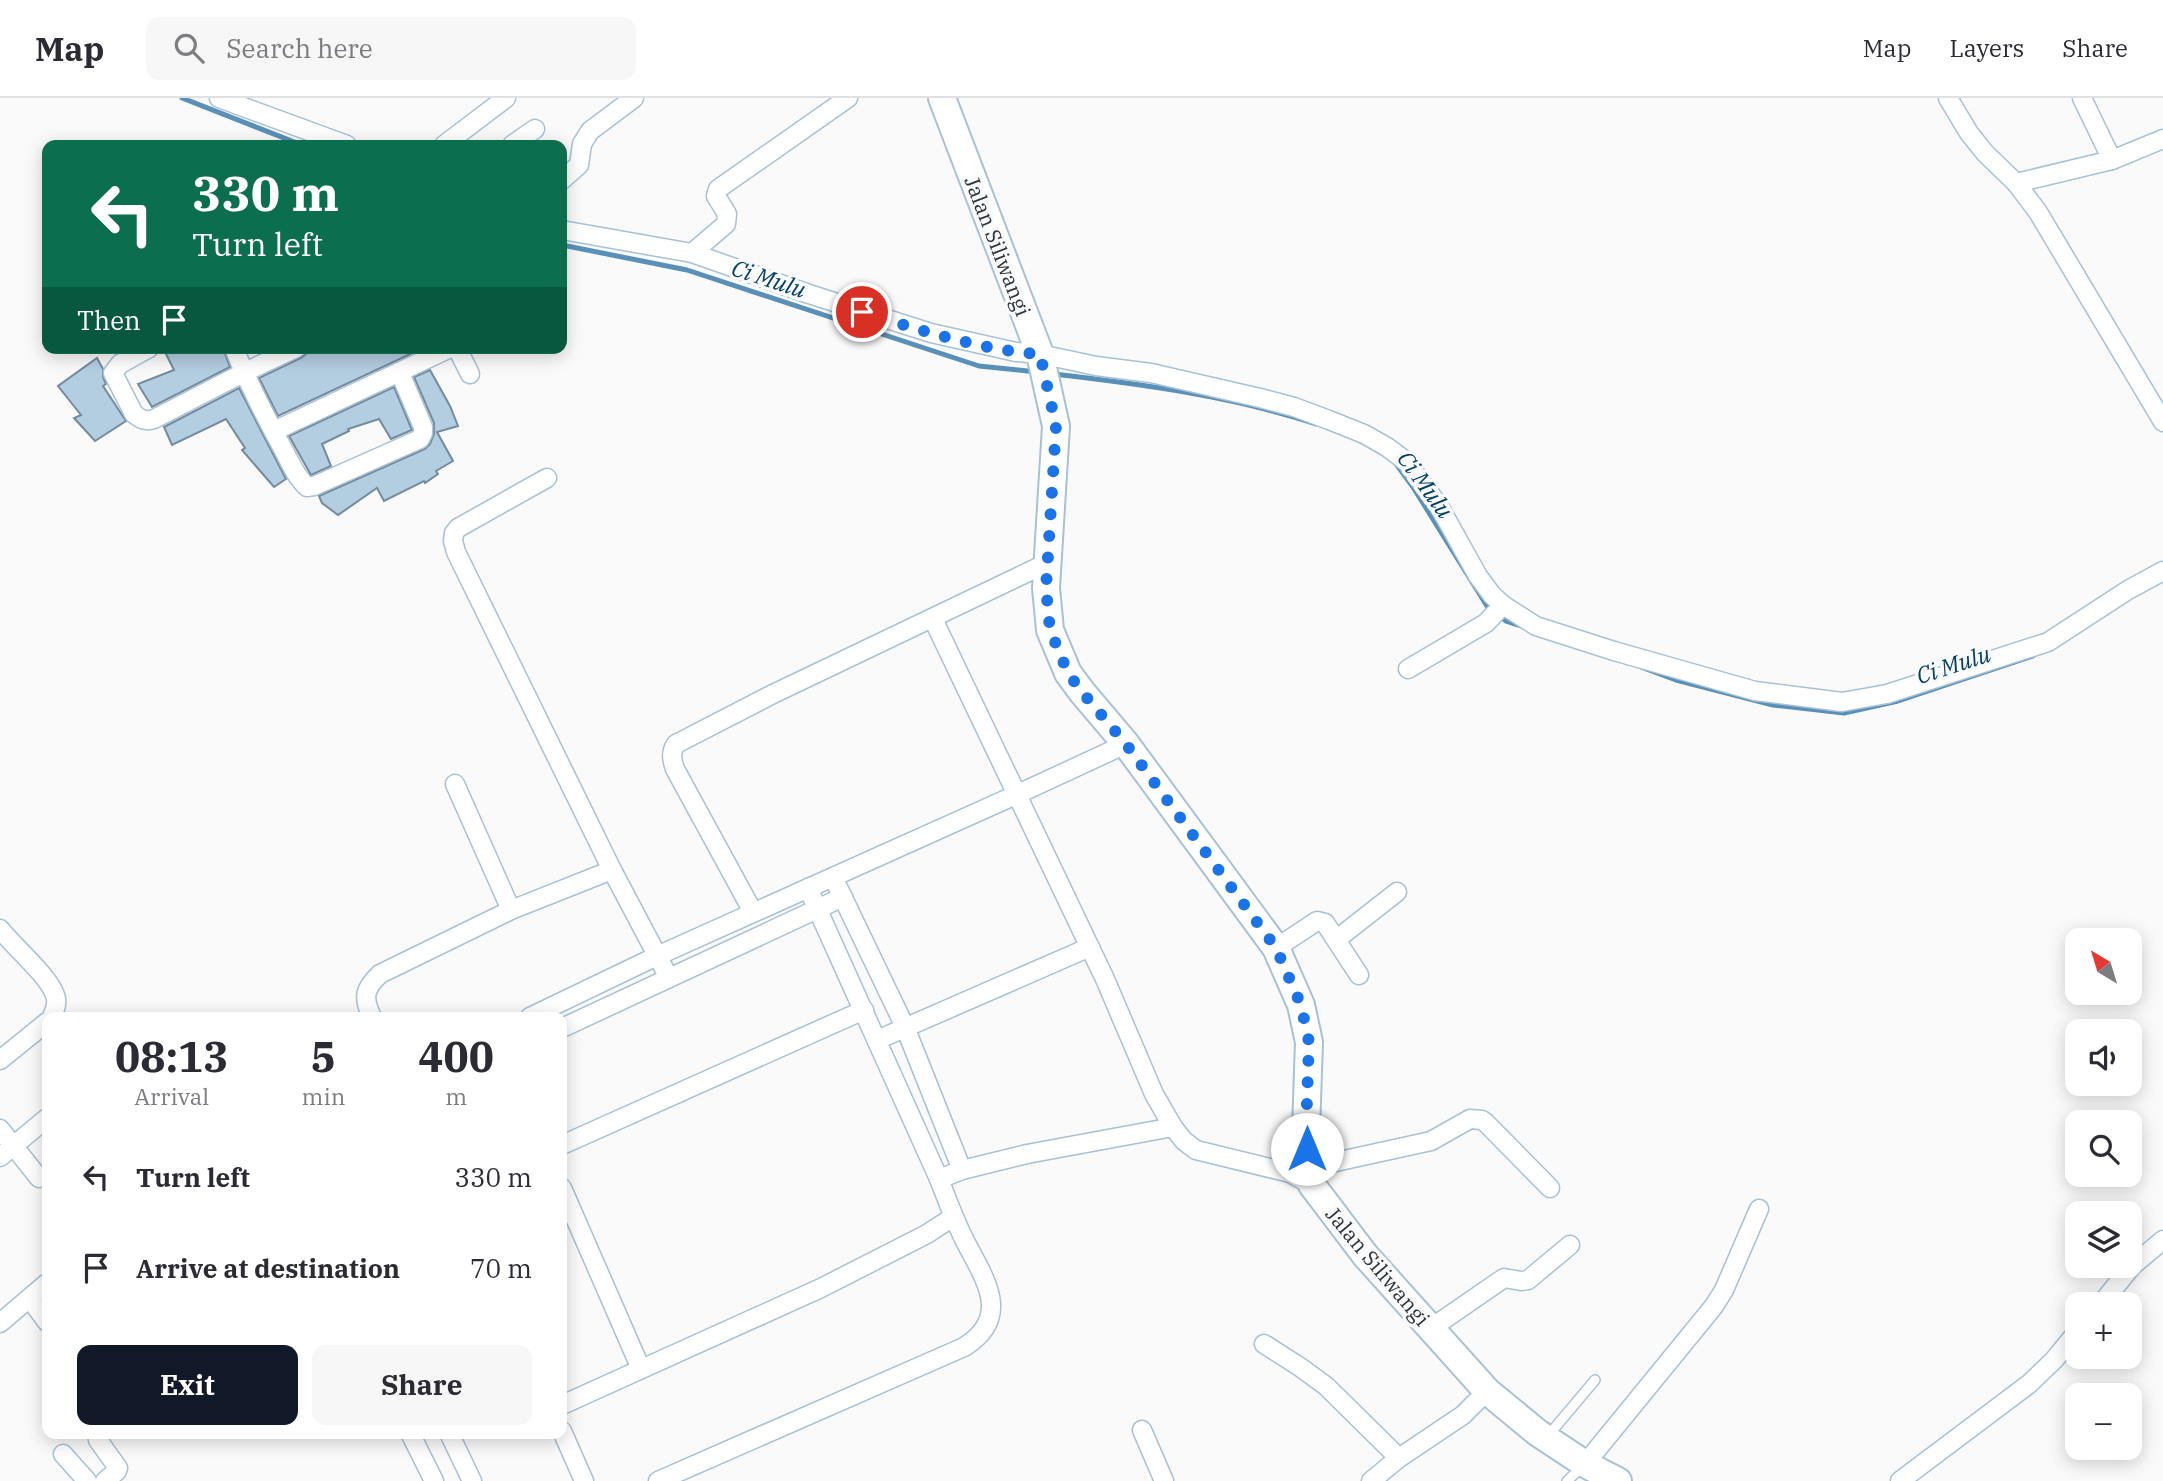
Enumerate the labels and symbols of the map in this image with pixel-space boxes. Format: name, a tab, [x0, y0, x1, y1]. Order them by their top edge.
street label: Jalan Siliwangi	[958, 172, 1038, 320]
water label: Ci Mulu	[728, 252, 810, 304]
pin	[832, 282, 892, 342]
water label: Ci Mulu	[1391, 444, 1461, 524]
water label: Ci Mulu	[1912, 638, 1994, 690]
north arrow	[2065, 928, 2142, 1004]
position arrow	[1270, 1112, 1344, 1186]
street label: Jalan Siliwangi	[1320, 1200, 1436, 1332]

